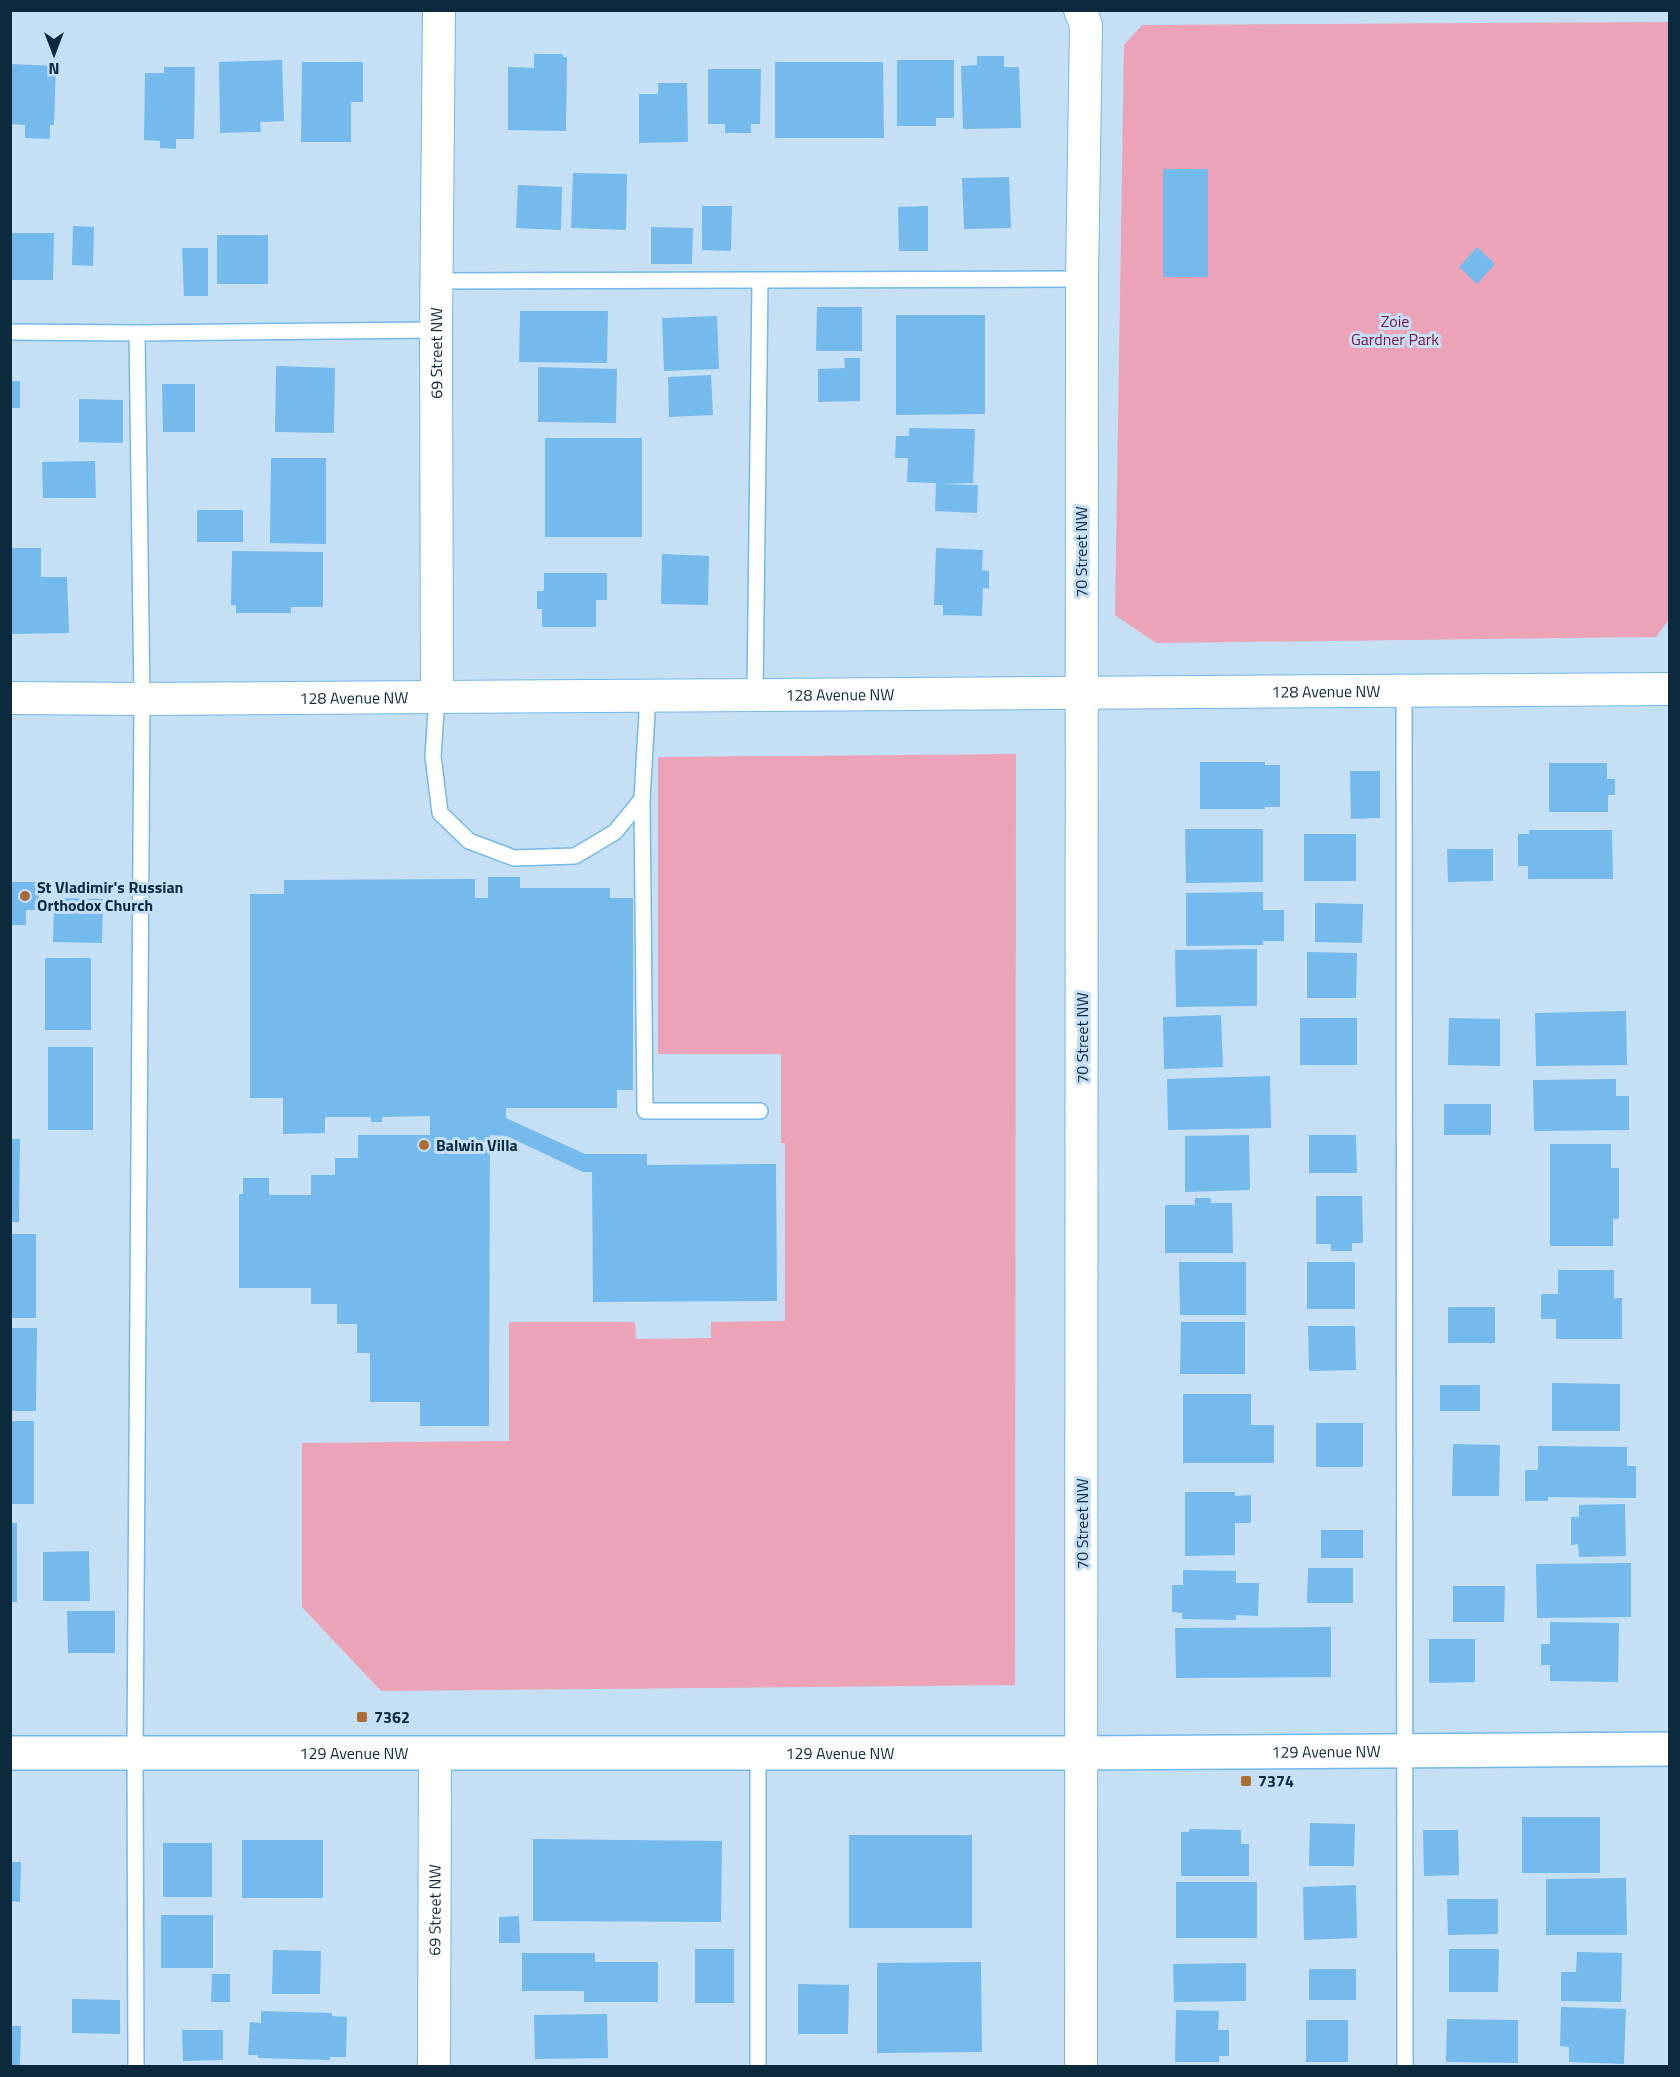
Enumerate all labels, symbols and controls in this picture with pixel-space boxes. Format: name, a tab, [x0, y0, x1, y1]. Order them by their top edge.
north arrow	[24, 24, 84, 84]
text: N	[48, 57, 60, 81]
street label: 69 Street NW	[424, 307, 448, 399]
park label: Zoie Gardner Park	[1351, 309, 1439, 351]
street label: 70 Street NW	[1069, 506, 1093, 598]
street label: 128 Avenue NW	[1271, 679, 1381, 704]
street label: 128 Avenue NW	[785, 682, 895, 707]
street label: 128 Avenue NW	[299, 685, 409, 710]
place label: St Vladimir's Russian Orthodox Church	[37, 875, 183, 917]
marker: St Vladimir's Russian Orthodox Church	[18, 889, 32, 903]
street label: 70 Street NW	[1070, 992, 1094, 1084]
place label: Balwin Villa	[436, 1133, 518, 1157]
marker: Balwin Villa	[417, 1138, 431, 1152]
street label: 70 Street NW	[1070, 1478, 1094, 1570]
place label: 7362	[374, 1705, 410, 1729]
marker: 7362	[355, 1710, 369, 1724]
street label: 129 Avenue NW	[1271, 1739, 1381, 1764]
street label: 129 Avenue NW	[299, 1741, 409, 1765]
street label: 129 Avenue NW	[785, 1741, 895, 1765]
place label: 7374	[1258, 1769, 1294, 1793]
marker: 7374	[1239, 1774, 1253, 1788]
street label: 69 Street NW	[422, 1864, 447, 1956]

